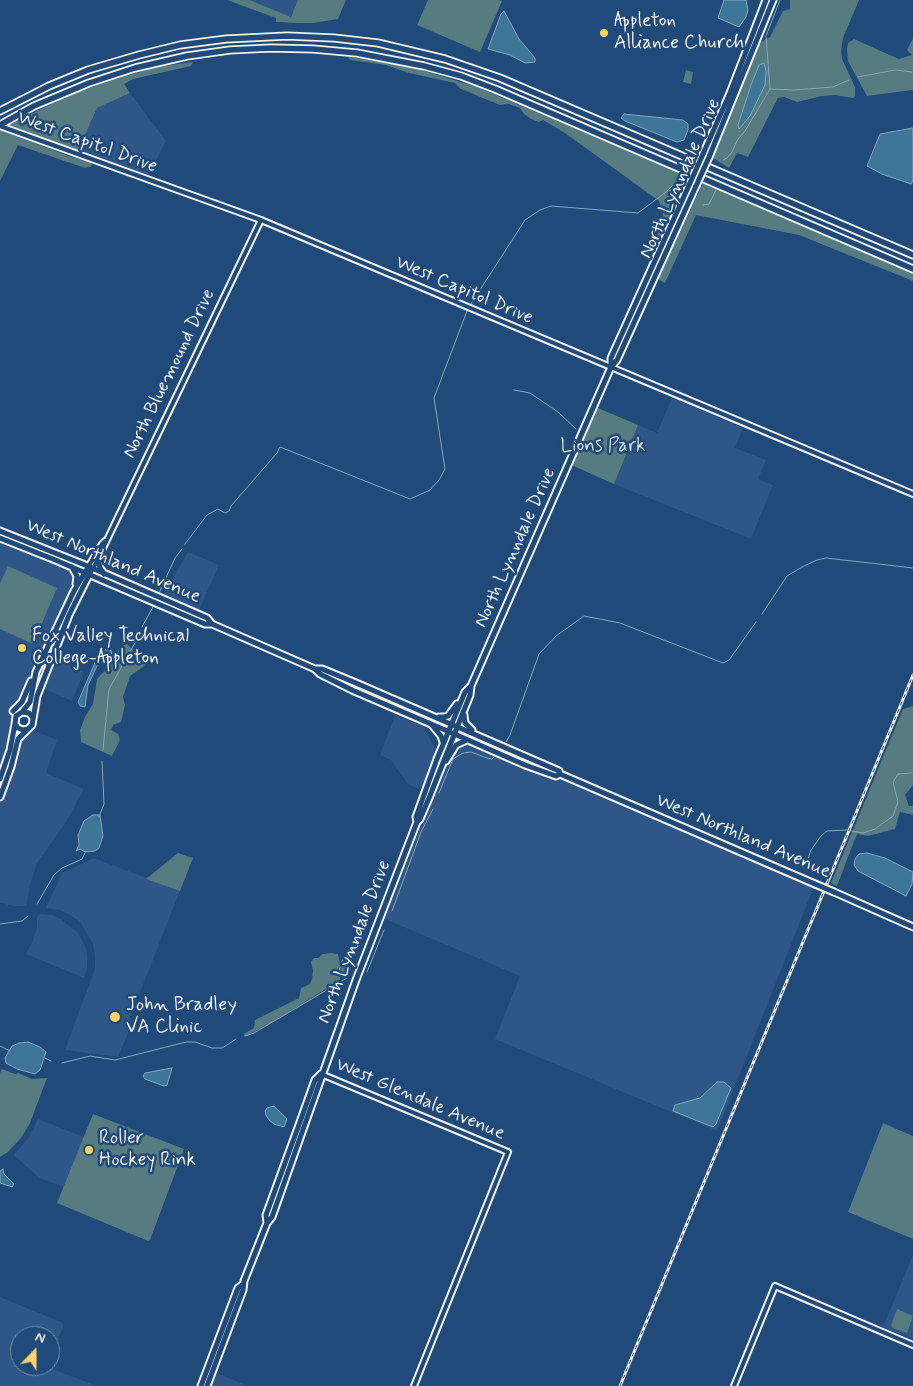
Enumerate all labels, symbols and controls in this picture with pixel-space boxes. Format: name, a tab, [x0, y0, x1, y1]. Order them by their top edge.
place label: Appleton Alliance Church	[614, 11, 744, 55]
marker: Appleton Alliance Church	[598, 27, 610, 39]
street label: North Lynndale Drive	[635, 95, 727, 263]
street label: West Capitol Drive	[14, 107, 160, 179]
street label: West Capitol Drive	[392, 252, 536, 330]
street label: North Bluemound Drive	[119, 285, 221, 463]
park label: Lions Park	[561, 436, 645, 458]
street label: North Lynndale Drive	[470, 464, 562, 632]
street label: West Northland Avenue	[22, 515, 204, 609]
place label: Fox Valley Technical College-Appleton	[32, 626, 189, 670]
marker: Fox Valley Technical College-Appleton	[16, 642, 28, 654]
street label: West Northland Avenue	[652, 790, 834, 884]
street label: North Lynndale Drive	[313, 857, 397, 1027]
place label: John Bradley VA Clinic	[126, 995, 237, 1039]
marker: John Bradley VA Clinic	[108, 1010, 122, 1024]
street label: West Glendale Avenue	[332, 1054, 508, 1146]
place label: Roller Hockey Rink	[99, 1128, 196, 1172]
marker: Roller Hockey Rink	[83, 1144, 95, 1156]
north arrow	[10, 1326, 60, 1376]
text: N	[33, 1328, 48, 1348]

